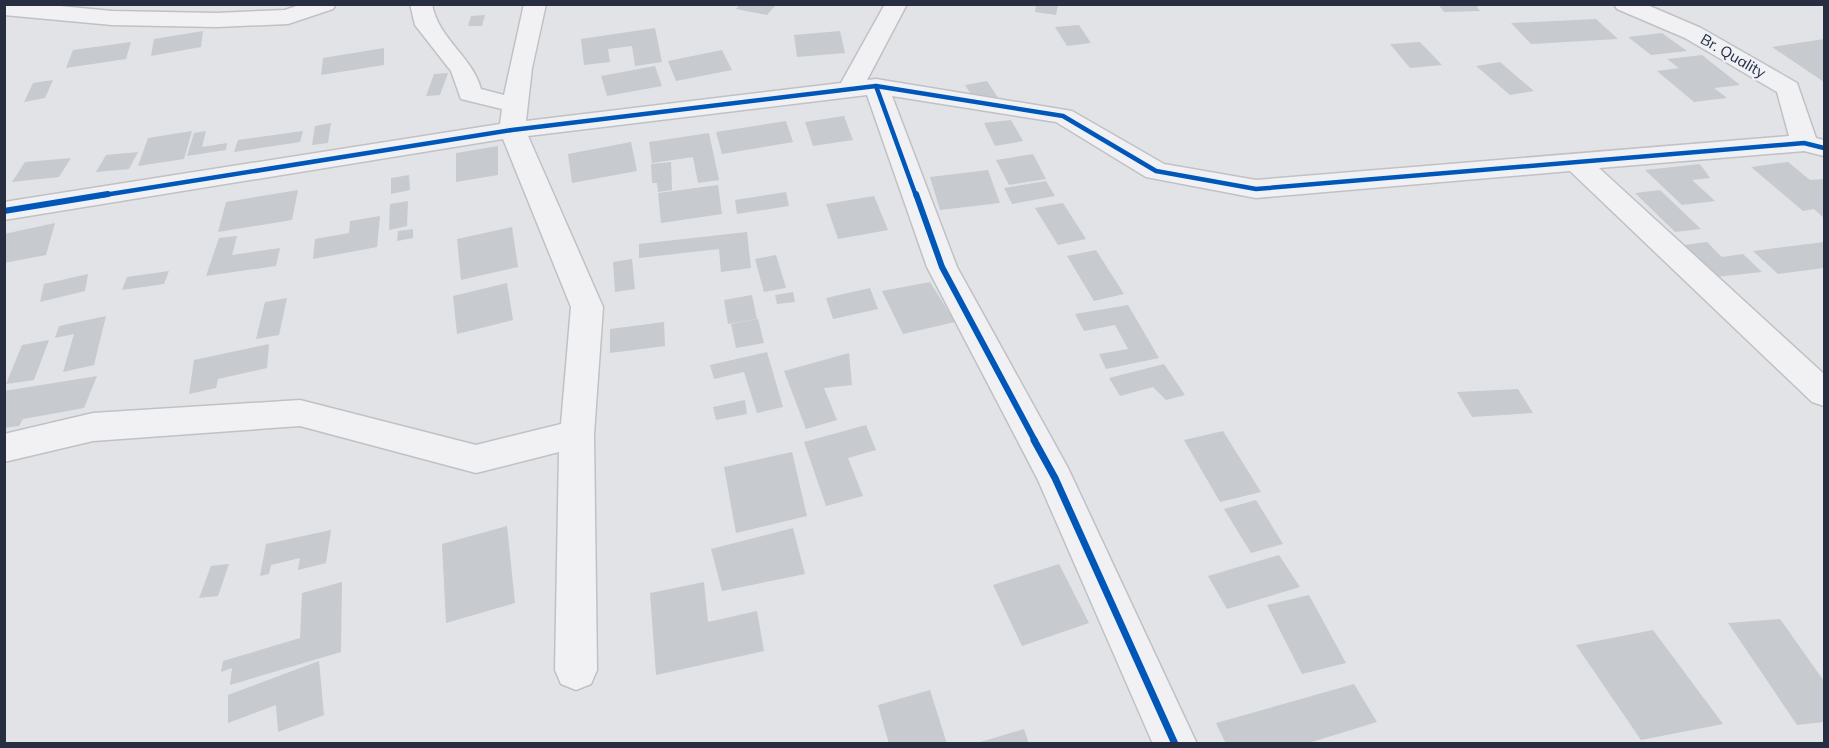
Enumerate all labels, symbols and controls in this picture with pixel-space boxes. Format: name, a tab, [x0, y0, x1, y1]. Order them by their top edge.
street label: Br. Quality	[1697, 29, 1769, 82]

